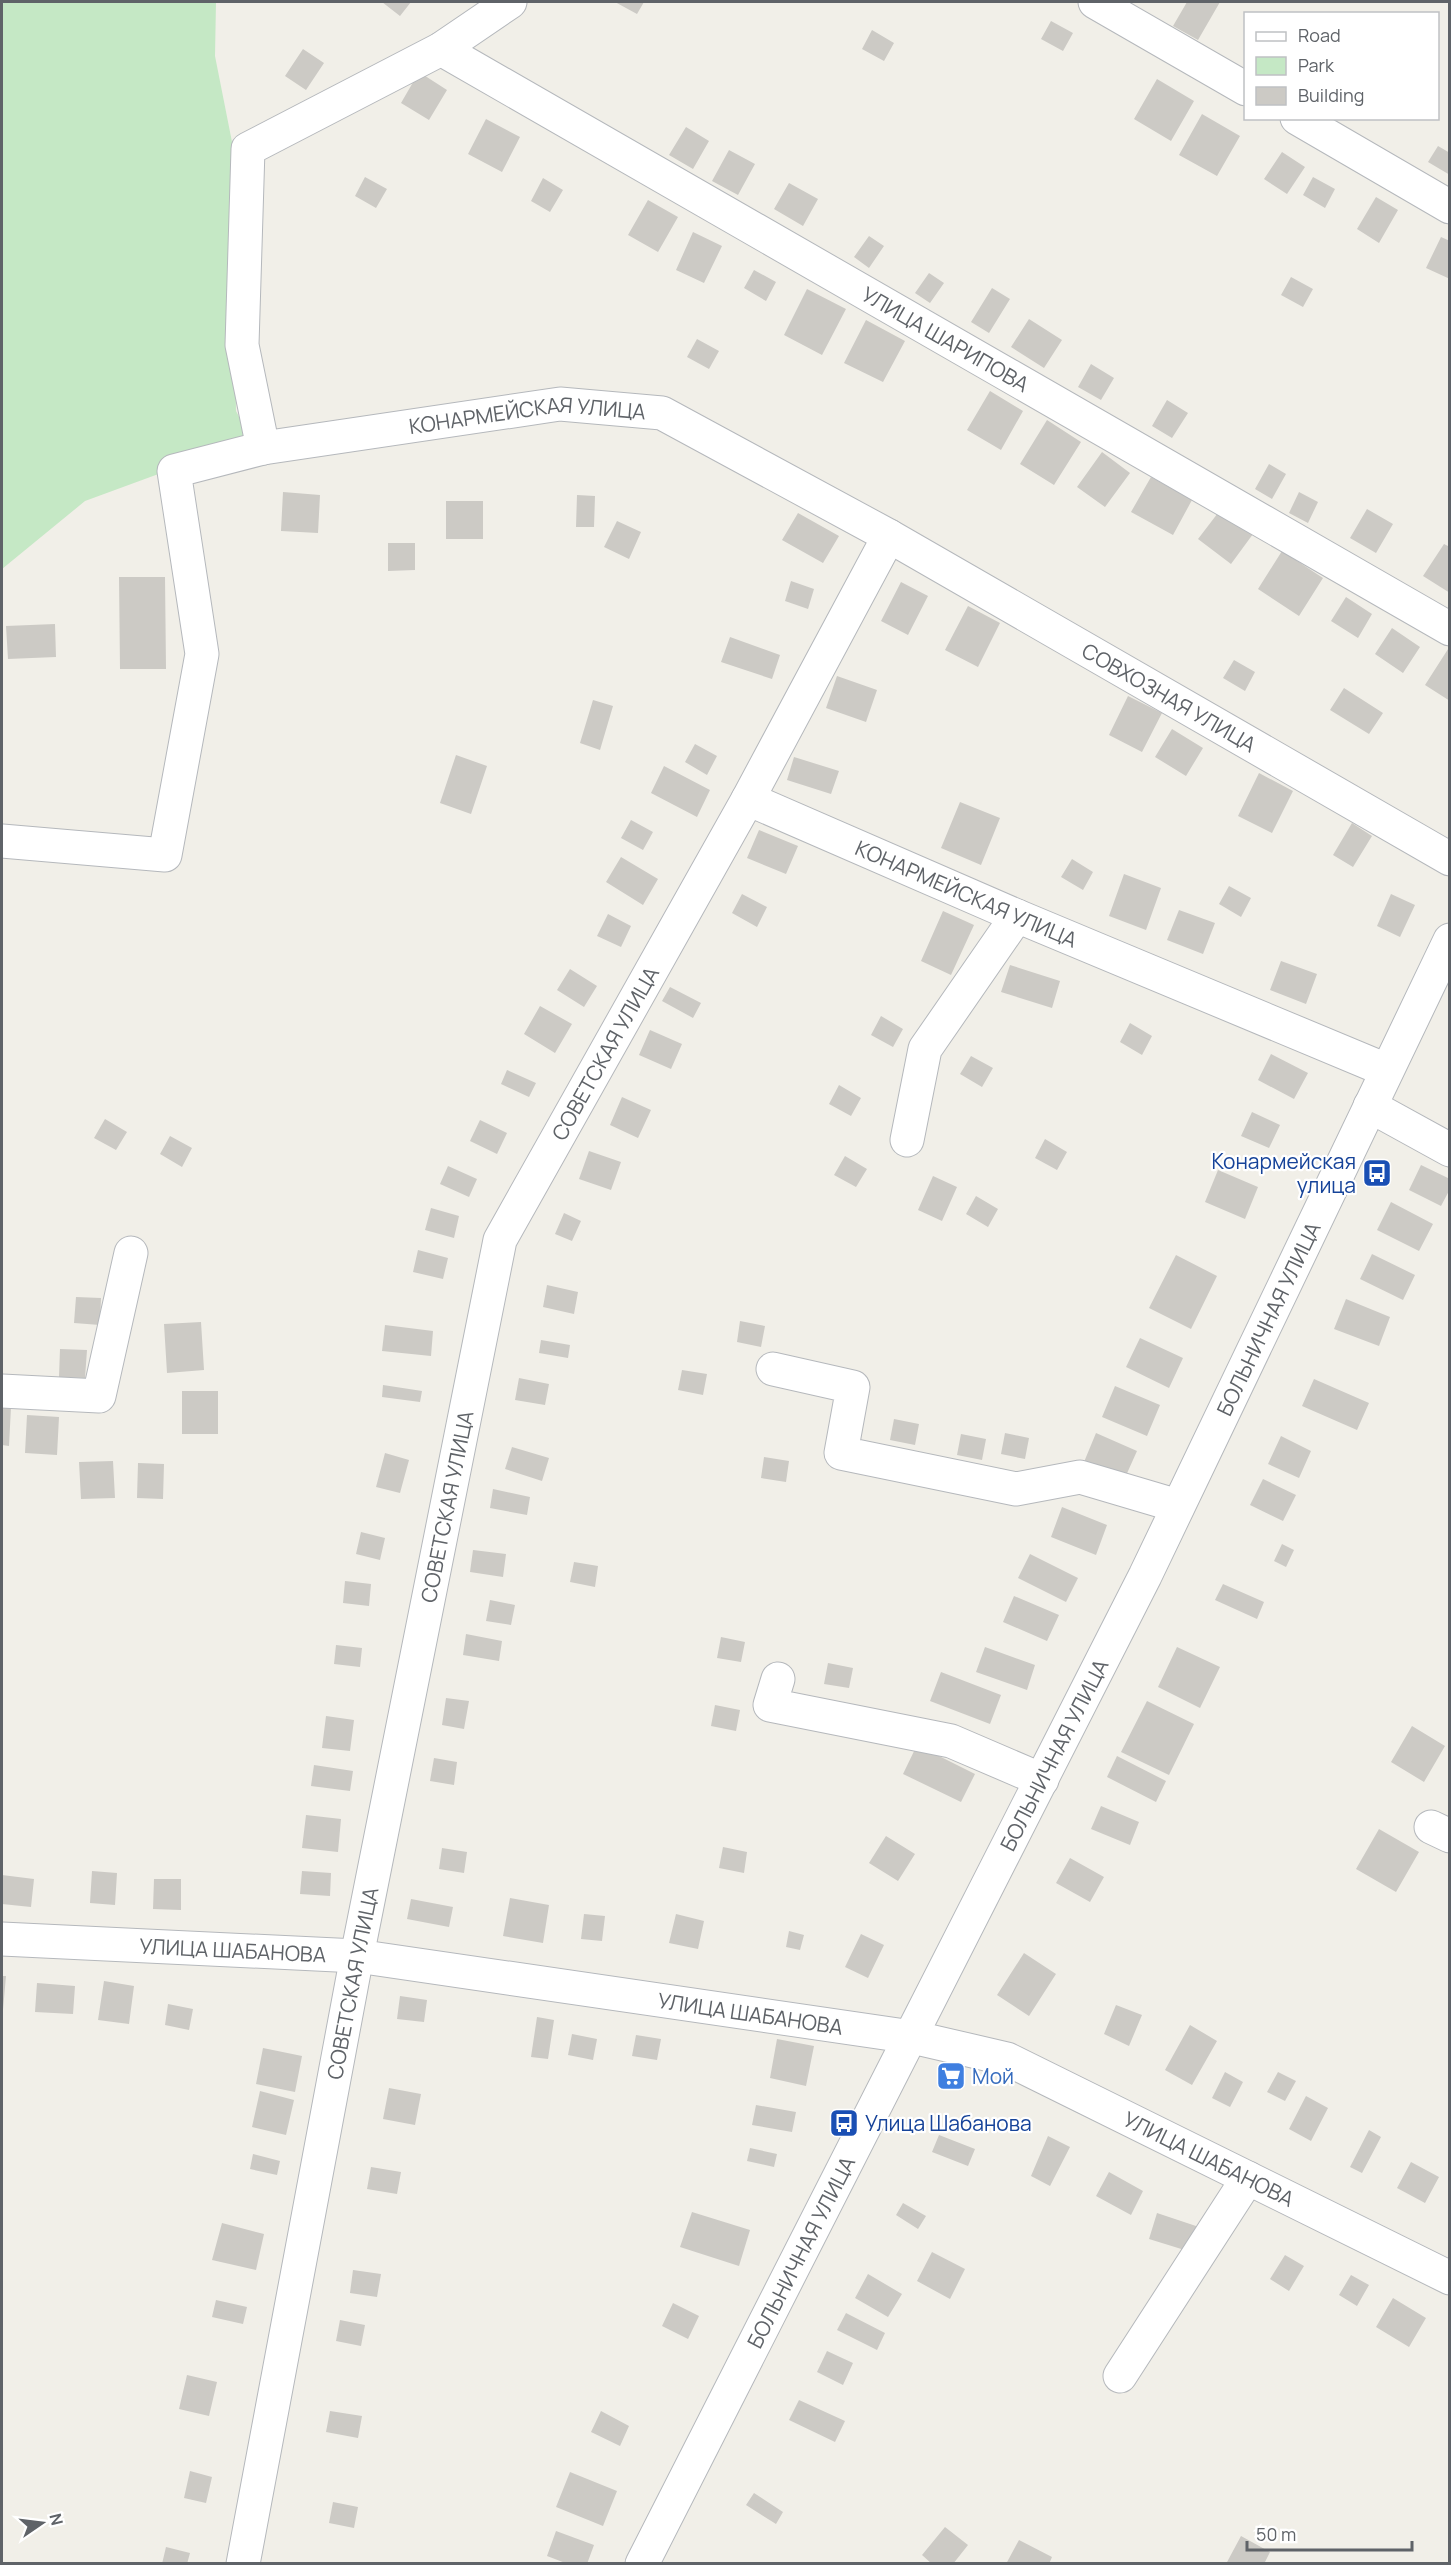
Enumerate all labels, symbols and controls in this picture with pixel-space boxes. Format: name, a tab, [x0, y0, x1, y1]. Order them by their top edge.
legend	[1244, 12, 1439, 120]
text: Road	[1298, 23, 1341, 47]
text: Park	[1298, 53, 1335, 77]
text: Building	[1298, 83, 1364, 107]
street label: УЛИЦА ШАРИПОВА	[857, 280, 1034, 398]
street label: КОНАРМЕЙСКАЯ УЛИЦА	[407, 390, 647, 440]
street label: СОВХОЗНАЯ УЛИЦА	[1077, 636, 1261, 758]
street label: КОНАРМЕЙСКАЯ УЛИЦА	[851, 833, 1081, 954]
street label: СОВЕТСКАЯ УЛИЦА	[545, 961, 665, 1145]
place label: Конармейская улица	[1211, 1147, 1356, 1199]
bus stop icon: Конармейская улица	[1361, 1157, 1393, 1189]
street label: БОЛЬНИЧНАЯ УЛИЦА	[1210, 1217, 1327, 1420]
street label: СОВЕТСКАЯ УЛИЦА	[414, 1408, 480, 1605]
street label: БОЛЬНИЧНАЯ УЛИЦА	[993, 1654, 1114, 1855]
street label: СОВЕТСКАЯ УЛИЦА	[320, 1885, 384, 2082]
street label: УЛИЦА ШАБАНОВА	[139, 1932, 327, 1969]
street label: УЛИЦА ШАБАНОВА	[656, 1986, 845, 2041]
supermarket icon: Мой	[935, 2060, 967, 2092]
place label: Мой	[972, 2062, 1014, 2090]
street label: УЛИЦА ШАБАНОВА	[1119, 2105, 1299, 2213]
bus stop icon: Улица Шабанова	[828, 2107, 860, 2139]
place label: Улица Шабанова	[865, 2109, 1032, 2137]
street label: БОЛЬНИЧНАЯ УЛИЦА	[740, 2151, 861, 2353]
north arrow	[12, 2493, 72, 2553]
text: N	[44, 2511, 69, 2528]
scale bar	[1247, 2514, 1412, 2552]
text: 50 m	[1256, 2522, 1296, 2546]

